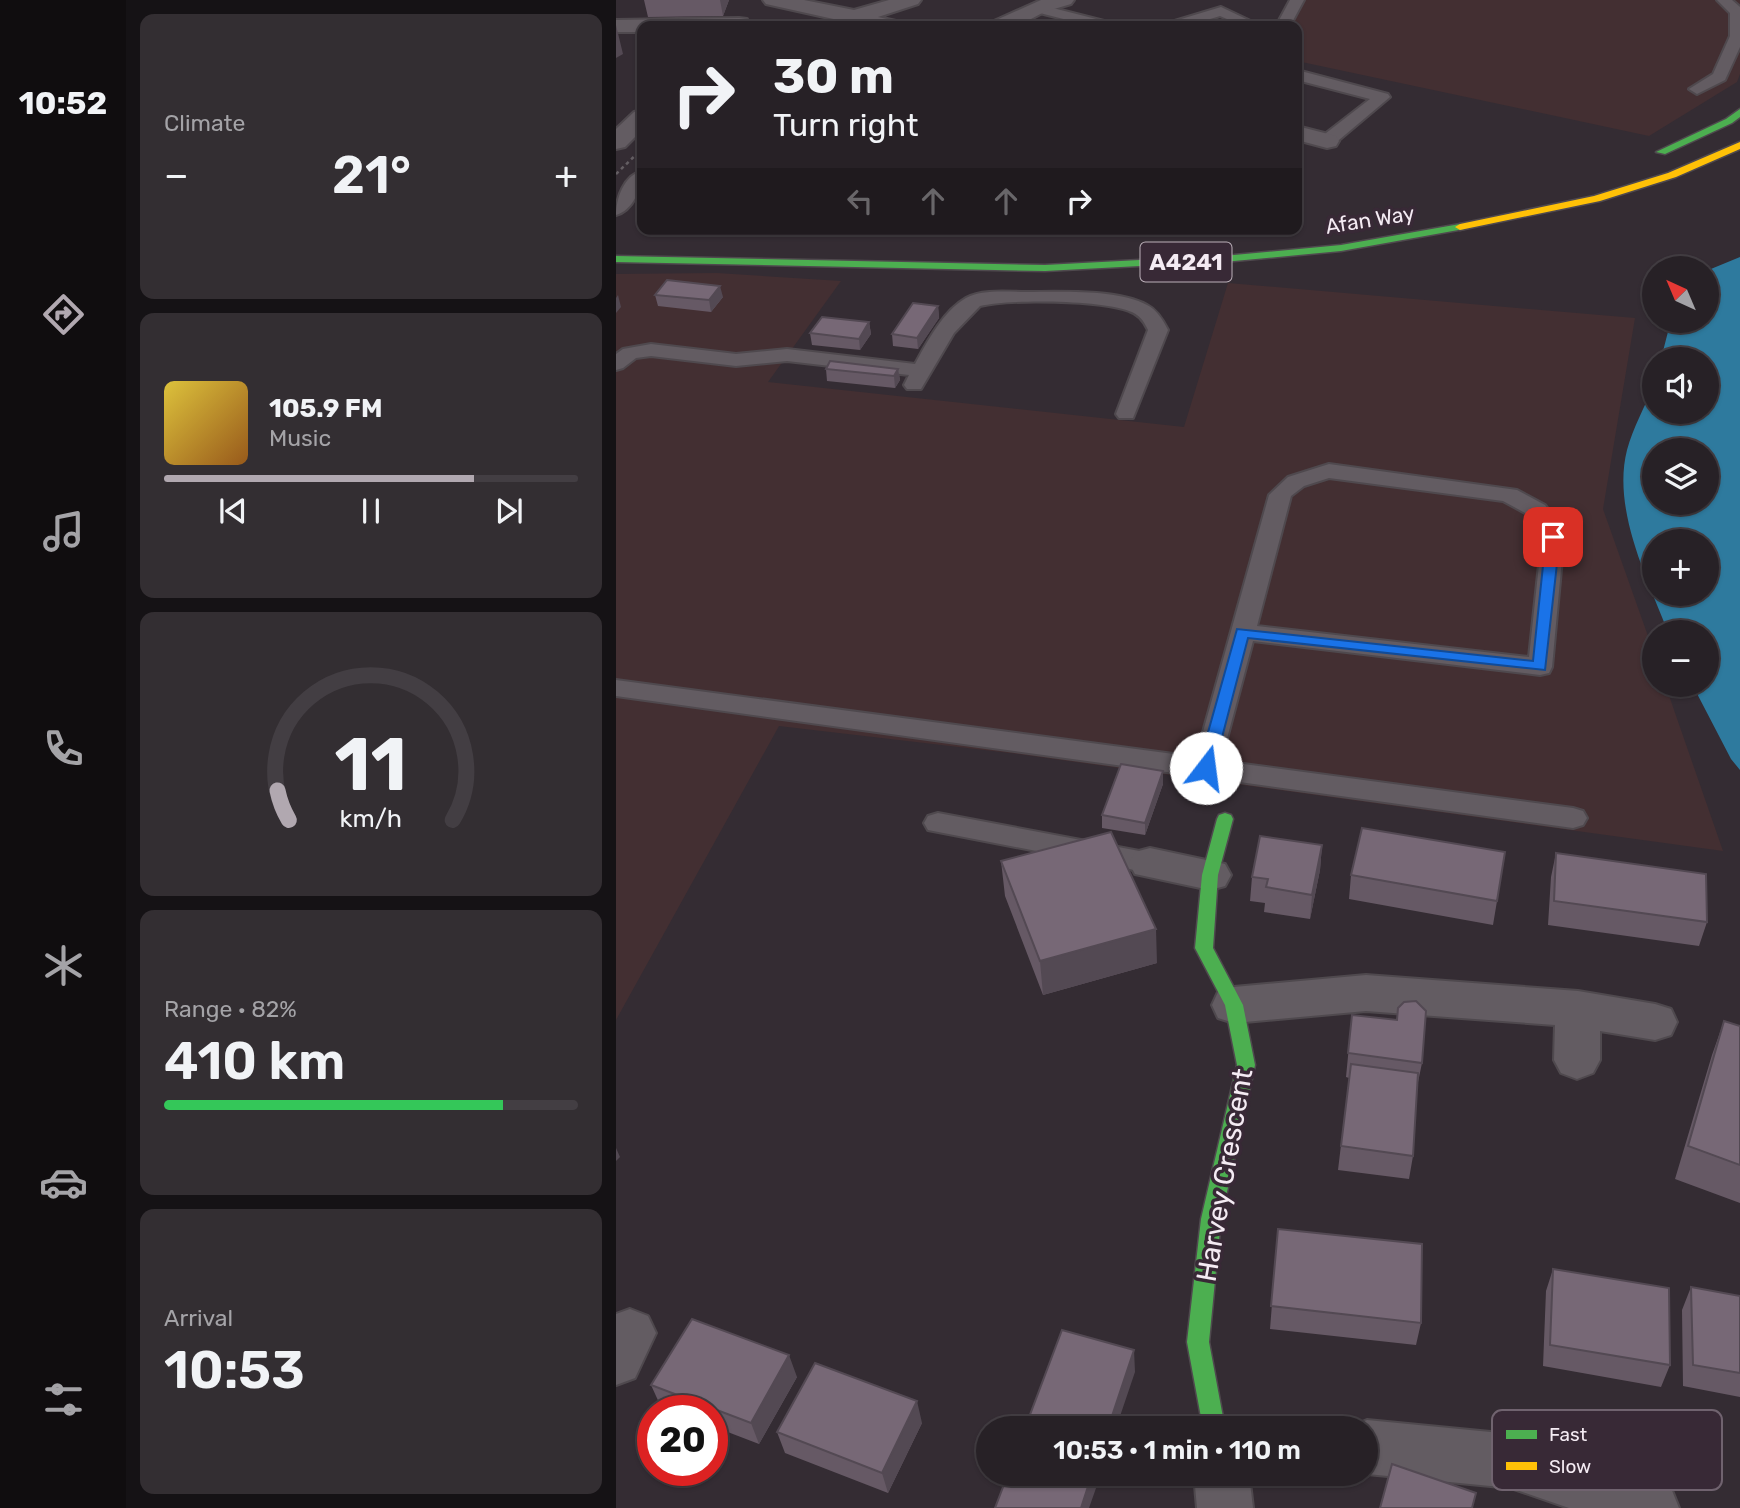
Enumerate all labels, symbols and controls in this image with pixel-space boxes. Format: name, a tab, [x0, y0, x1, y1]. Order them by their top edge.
text: 30 m	[773, 47, 894, 105]
icon: right	[658, 49, 749, 140]
text: 10:52	[19, 84, 107, 122]
text: Turn right	[773, 106, 918, 144]
text: Climate	[164, 109, 245, 137]
text: 21°	[332, 144, 411, 206]
text: −	[164, 152, 189, 198]
text: +	[554, 152, 578, 198]
icon: left	[841, 182, 879, 220]
icon: ahead	[914, 182, 952, 220]
icon: ahead	[987, 182, 1025, 220]
icon: right	[1060, 182, 1098, 220]
street label: Afan Way	[1324, 200, 1417, 239]
road number: A4241	[1140, 243, 1232, 282]
north arrow	[1642, 256, 1718, 332]
map controls	[1642, 256, 1719, 697]
icon: directions	[39, 290, 88, 339]
button: sound	[1642, 347, 1719, 424]
text: 105.9 FM	[269, 393, 382, 424]
text: Music	[269, 424, 331, 452]
button: layers	[1642, 438, 1719, 515]
icon: previous	[214, 492, 252, 530]
icon: pause	[352, 492, 390, 530]
icon: next	[490, 492, 528, 530]
icon: music	[39, 507, 88, 556]
pin	[1523, 507, 1583, 567]
icon: arrive	[1534, 518, 1572, 556]
button: +	[1642, 529, 1719, 606]
button: −	[1642, 620, 1719, 697]
text: 11	[335, 722, 407, 808]
icon: phone	[39, 724, 88, 773]
position arrow	[1169, 731, 1243, 805]
text: km/h	[340, 804, 402, 833]
icon: climate	[39, 941, 88, 990]
text: Range · 82%	[164, 995, 297, 1023]
text: 410 km	[164, 1030, 345, 1092]
street label: Harvey Crescent	[1190, 1066, 1259, 1284]
icon: car	[39, 1158, 88, 1207]
text: Arrival	[164, 1304, 233, 1332]
text: 10:53	[164, 1339, 305, 1401]
icon: filters	[39, 1375, 88, 1424]
speed limit sign: 20	[637, 1395, 728, 1486]
legend	[1492, 1410, 1722, 1490]
text: Fast	[1549, 1423, 1588, 1446]
text: 10:53 · 1 min · 110 m	[1053, 1435, 1301, 1466]
text: Slow	[1549, 1455, 1591, 1478]

